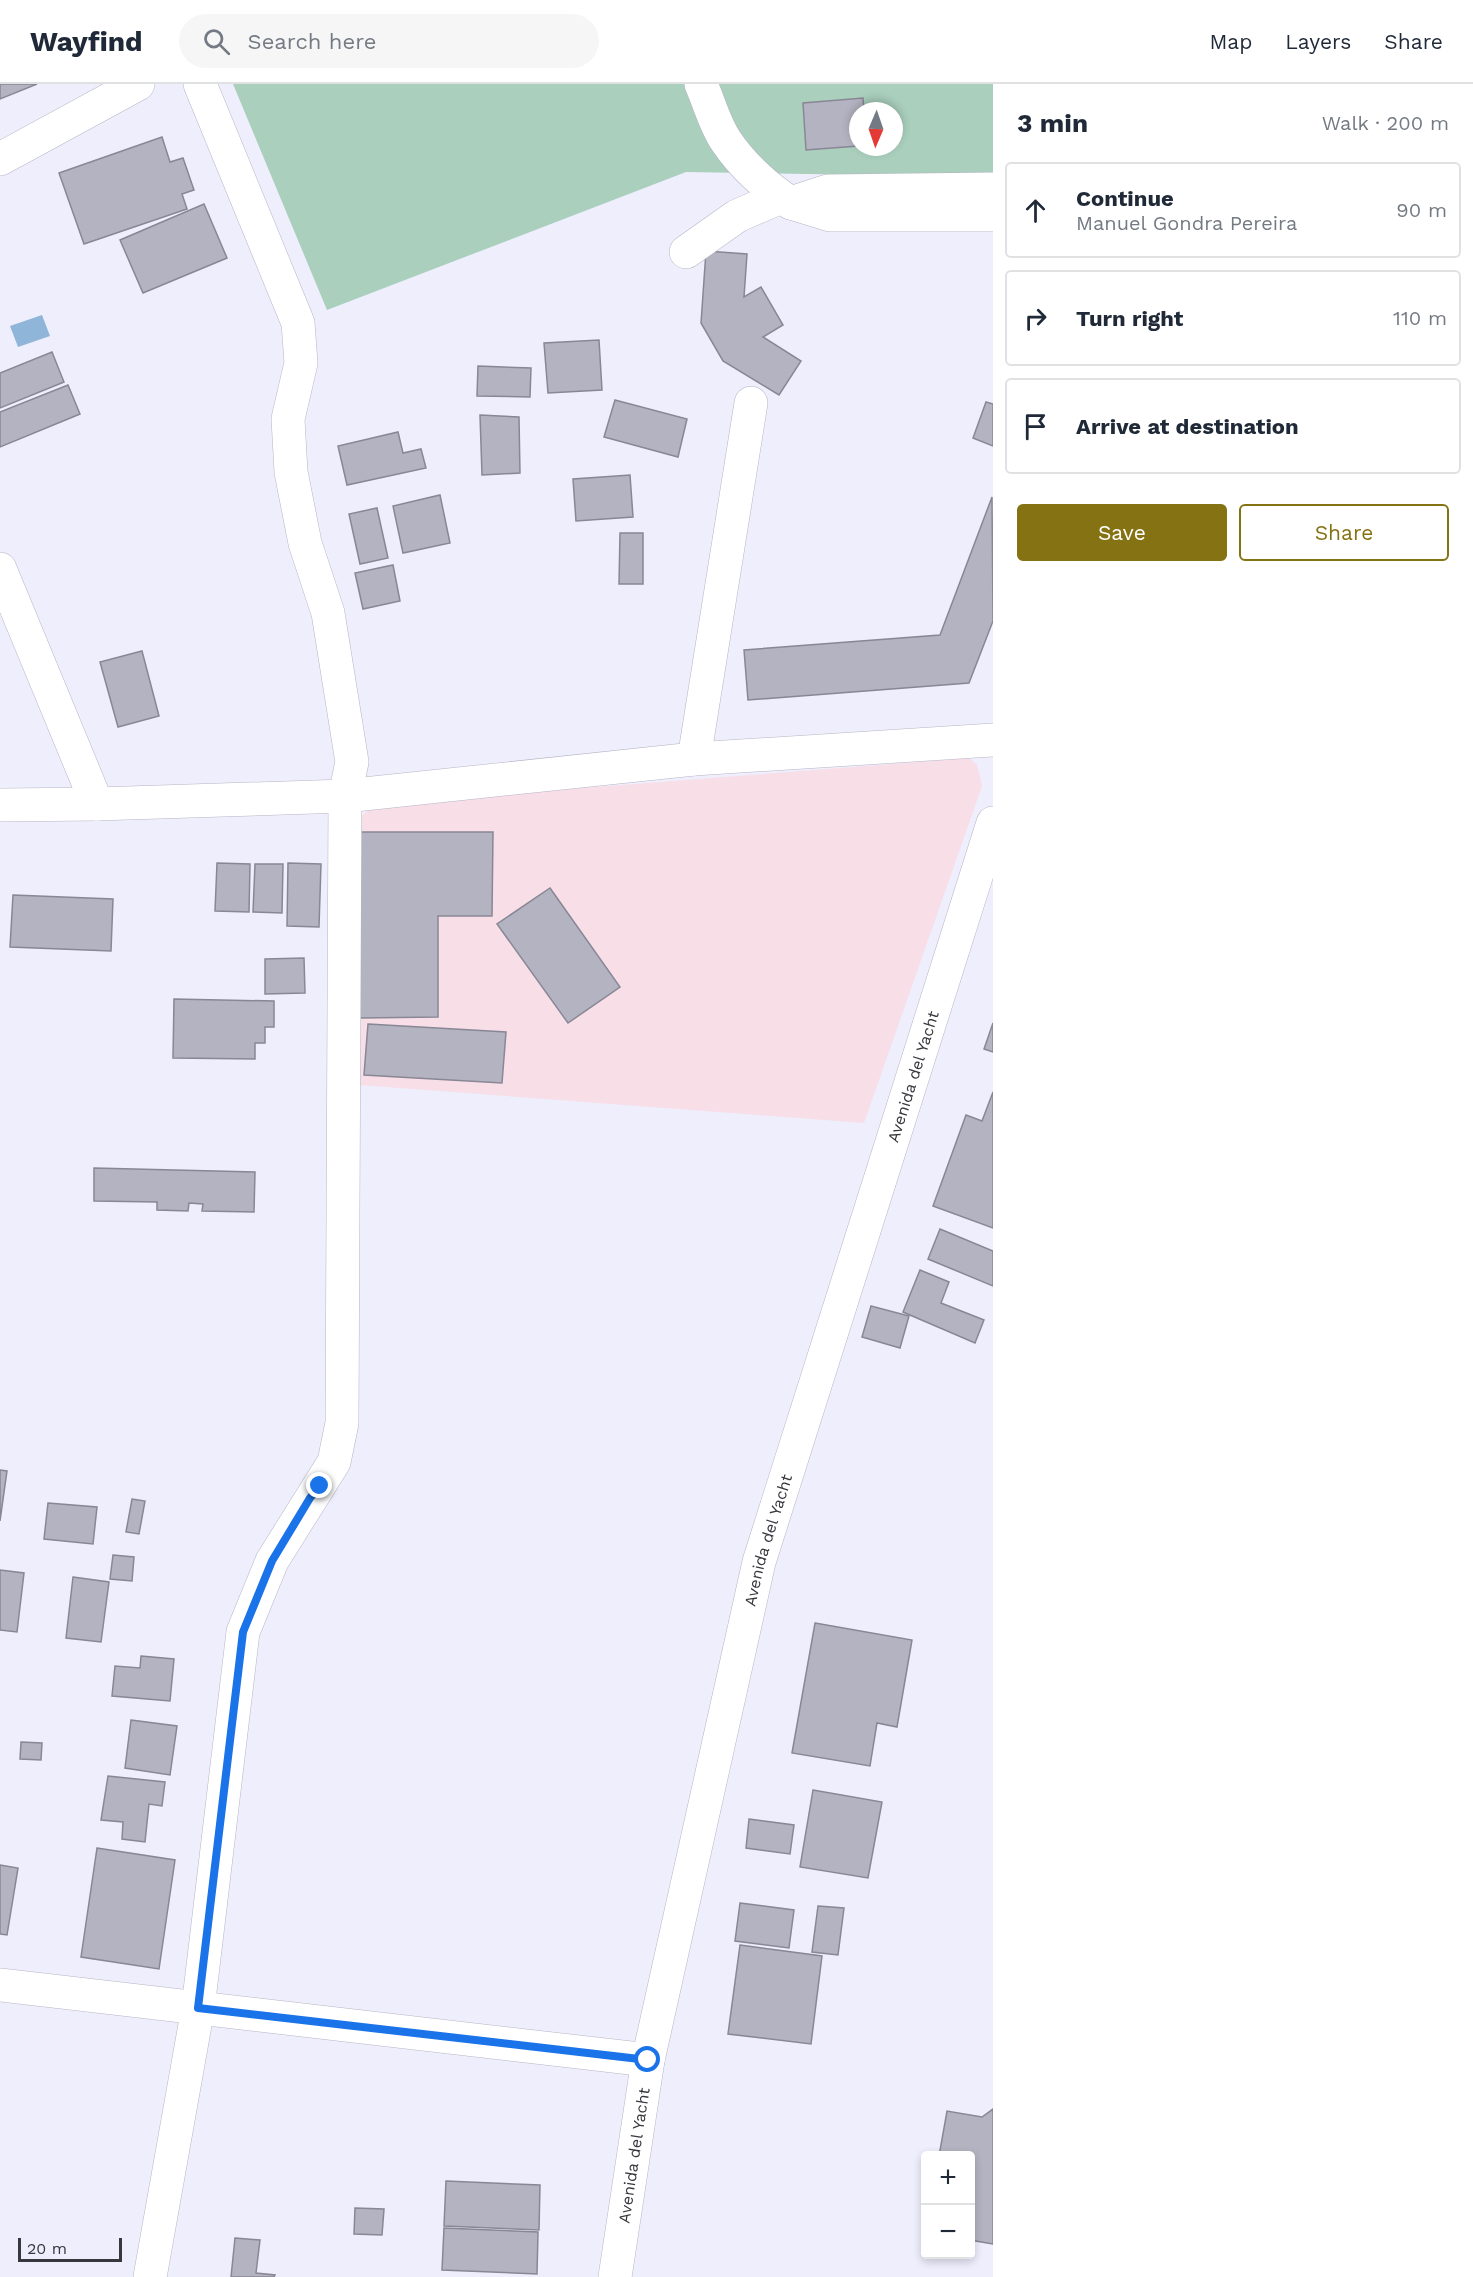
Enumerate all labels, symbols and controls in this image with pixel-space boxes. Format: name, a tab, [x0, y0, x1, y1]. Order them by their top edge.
search box	[179, 14, 599, 68]
text: Wayfind	[30, 25, 143, 58]
icon: search	[200, 25, 233, 58]
text: Search here	[248, 29, 377, 54]
text: Map	[1209, 29, 1252, 54]
text: Layers	[1285, 29, 1351, 54]
text: Share	[1384, 29, 1443, 54]
north arrow	[849, 102, 903, 156]
text: 3 min	[1017, 108, 1088, 138]
text: Walk · 200 m	[1322, 111, 1449, 135]
text: Continue	[1076, 186, 1174, 211]
icon: ahead	[1019, 194, 1052, 227]
text: 90 m	[1396, 198, 1447, 222]
text: Manuel Gondra Pereira	[1076, 211, 1297, 235]
icon: right	[1019, 302, 1052, 335]
text: Turn right	[1076, 306, 1183, 331]
text: 110 m	[1393, 306, 1447, 330]
icon: arrive	[1019, 410, 1052, 443]
text: Arrive at destination	[1076, 414, 1299, 439]
button: Save	[1017, 504, 1227, 561]
button: Share	[1239, 504, 1449, 561]
street label: Avenida del Yacht	[884, 1008, 943, 1145]
route end	[306, 1472, 332, 1498]
street label: Avenida del Yacht	[740, 1472, 796, 1608]
route start	[634, 2046, 660, 2072]
street label: Avenida del Yacht	[614, 2086, 654, 2224]
map controls	[921, 2151, 975, 2259]
button: +	[921, 2151, 975, 2205]
button: −	[921, 2205, 975, 2259]
scale bar	[18, 2235, 122, 2262]
text: 20 m	[27, 2239, 67, 2258]

